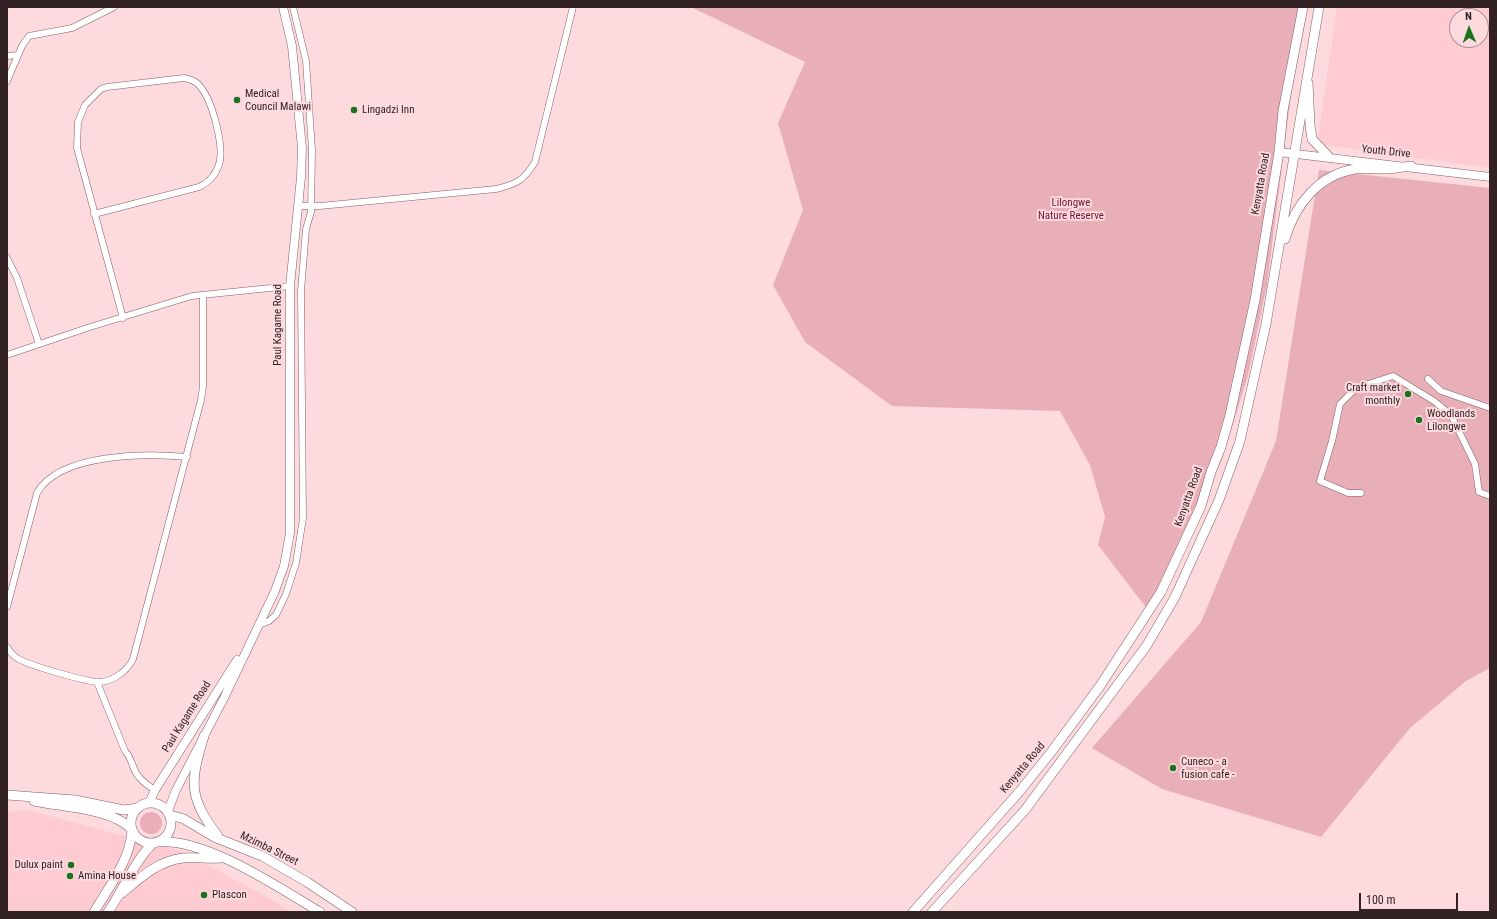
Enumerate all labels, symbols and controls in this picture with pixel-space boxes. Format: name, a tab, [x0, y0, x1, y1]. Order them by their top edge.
north arrow	[1449, 8, 1489, 48]
text: N	[1465, 10, 1472, 23]
place label: Medical Council Malawi	[245, 87, 311, 113]
marker: Medical Council Malawi	[232, 95, 242, 105]
place label: Lingadzi Inn	[362, 103, 415, 117]
marker: Lingadzi Inn	[349, 105, 359, 115]
street label: Youth Drive	[1361, 143, 1411, 161]
street label: Kenyatta Road	[1249, 152, 1273, 216]
park label: Lilongwe Nature Reserve	[1038, 196, 1104, 222]
street label: Paul Kagame Road	[271, 284, 285, 366]
place label: Craft market monthly	[1346, 381, 1400, 407]
marker: Craft market monthly	[1403, 389, 1413, 399]
place label: Woodlands Lilongwe	[1427, 407, 1475, 433]
marker: Woodlands Lilongwe	[1414, 415, 1424, 425]
street label: Kenyatta Road	[1172, 465, 1206, 529]
street label: Paul Kagame Road	[160, 679, 214, 755]
street label: Kenyatta Road	[998, 740, 1048, 796]
place label: Cuneco - a fusion cafe -	[1181, 755, 1235, 781]
marker: Cuneco - a fusion cafe -	[1168, 763, 1178, 773]
street label: Mzimba Street	[238, 829, 300, 869]
place label: Dulux paint	[14, 858, 63, 872]
marker: Dulux paint	[66, 860, 76, 870]
place label: Amina House	[78, 869, 136, 883]
marker: Amina House	[65, 871, 75, 881]
scale bar	[1361, 885, 1460, 911]
place label: Plascon	[212, 888, 247, 902]
marker: Plascon	[199, 890, 209, 900]
text: 100 m	[1366, 893, 1396, 907]

